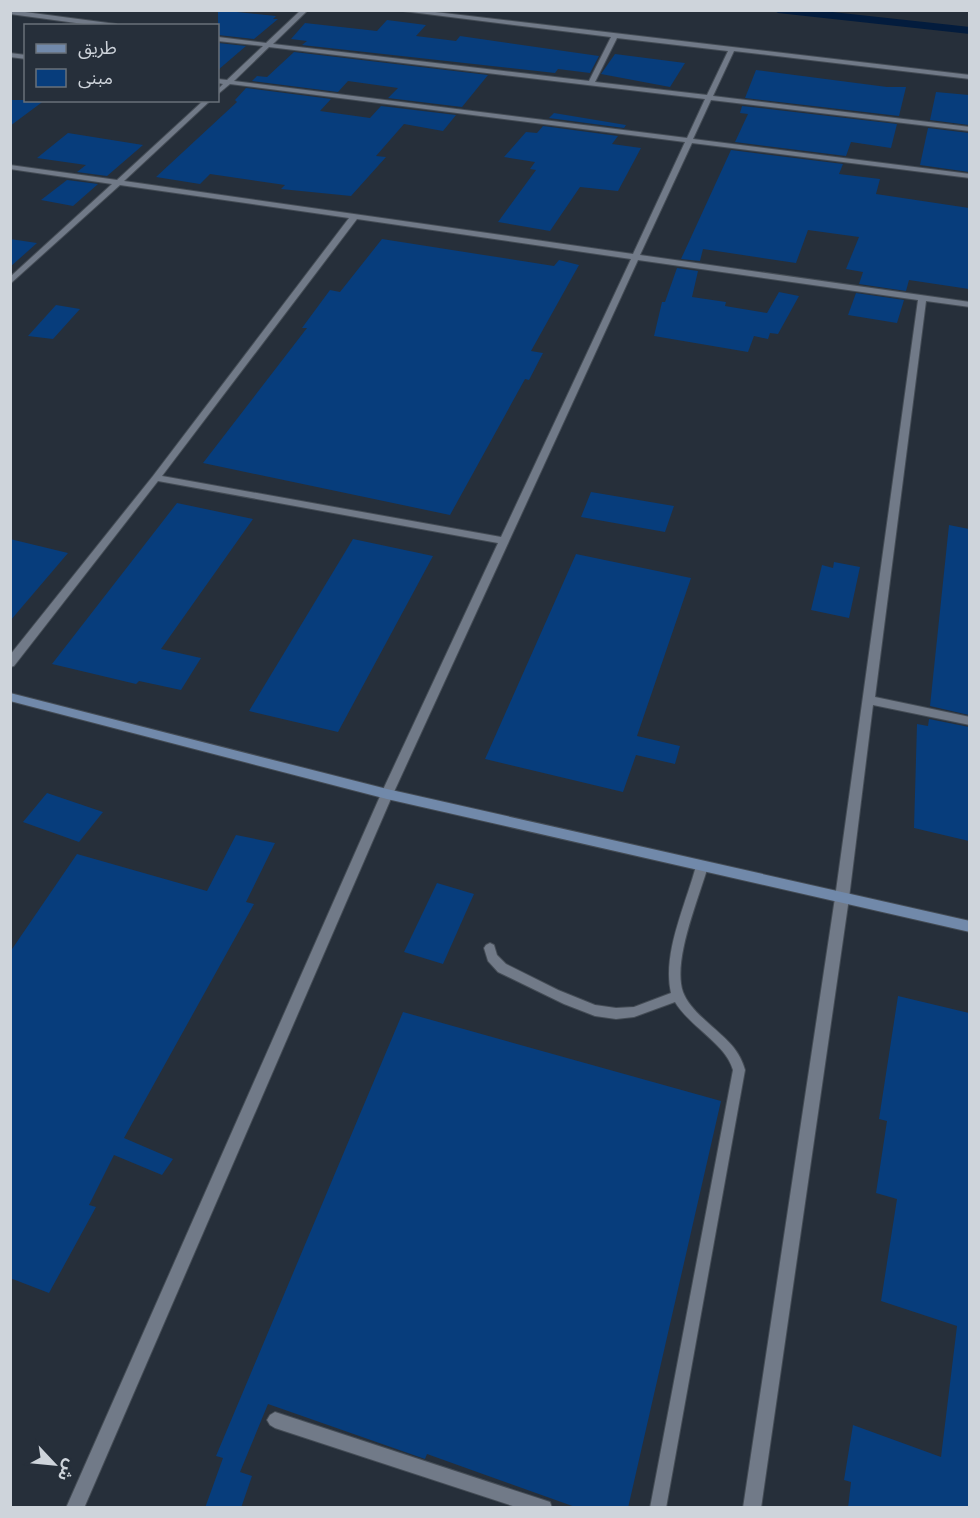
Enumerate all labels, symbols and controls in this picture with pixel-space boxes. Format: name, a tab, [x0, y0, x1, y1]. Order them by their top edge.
legend	[24, 24, 219, 102]
text: طريق	[78, 38, 117, 59]
text: مبنى	[78, 68, 113, 89]
north arrow	[24, 1434, 84, 1494]
text: ش	[54, 1456, 79, 1484]

